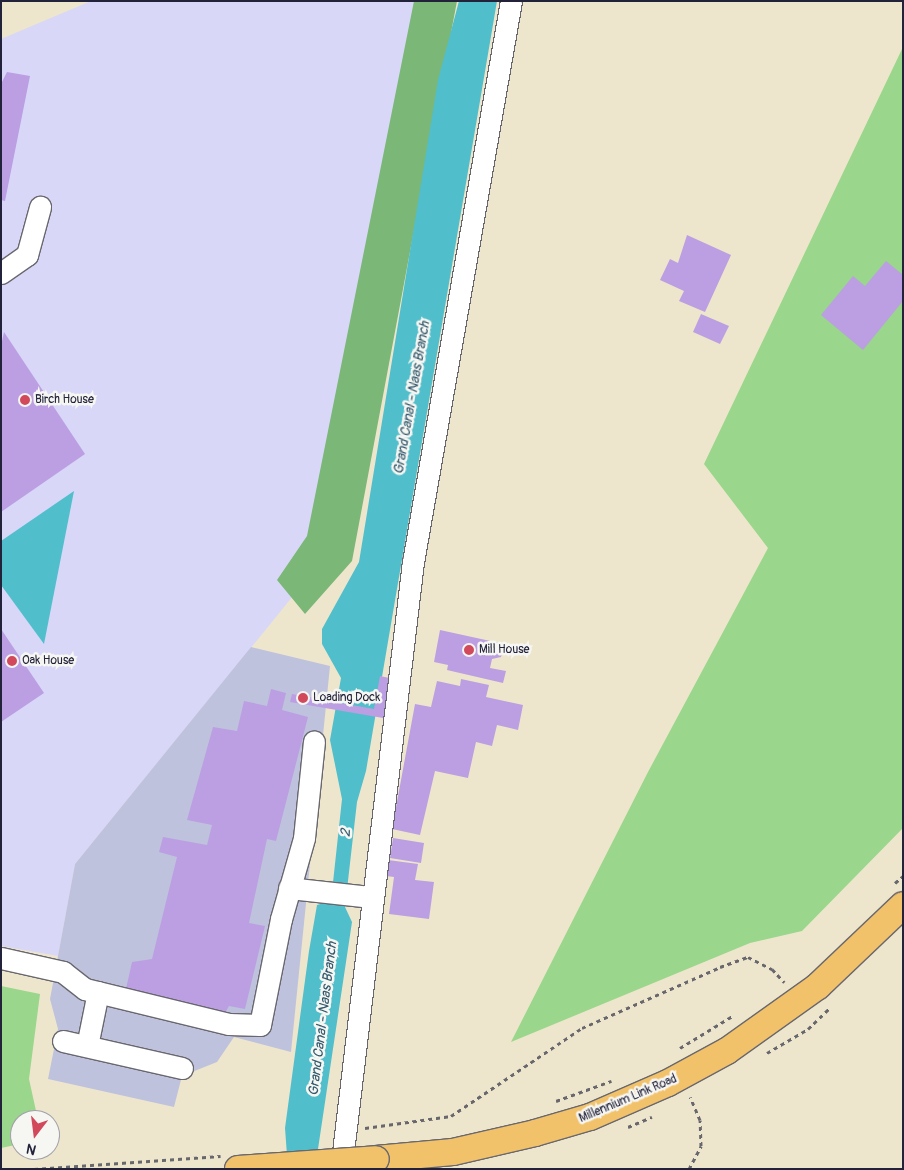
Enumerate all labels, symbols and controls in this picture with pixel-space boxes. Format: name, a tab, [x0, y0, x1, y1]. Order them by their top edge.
water label: Grand Canal - Naas Branch	[390, 320, 434, 476]
place label: Birch House	[35, 393, 94, 407]
marker: Birch House	[19, 394, 31, 406]
place label: Mill House	[479, 643, 529, 657]
marker: Mill House	[463, 644, 475, 656]
place label: Oak House	[22, 654, 74, 668]
marker: Oak House	[6, 655, 18, 667]
place label: Loading Dock	[313, 691, 380, 705]
marker: Loading Dock	[297, 692, 309, 704]
water label: 2	[337, 828, 355, 838]
water label: Grand Canal - Naas Branch	[305, 941, 341, 1097]
street label: Millennium Link Road	[577, 1072, 679, 1126]
north arrow	[10, 1110, 60, 1160]
text: N	[24, 1140, 38, 1158]

